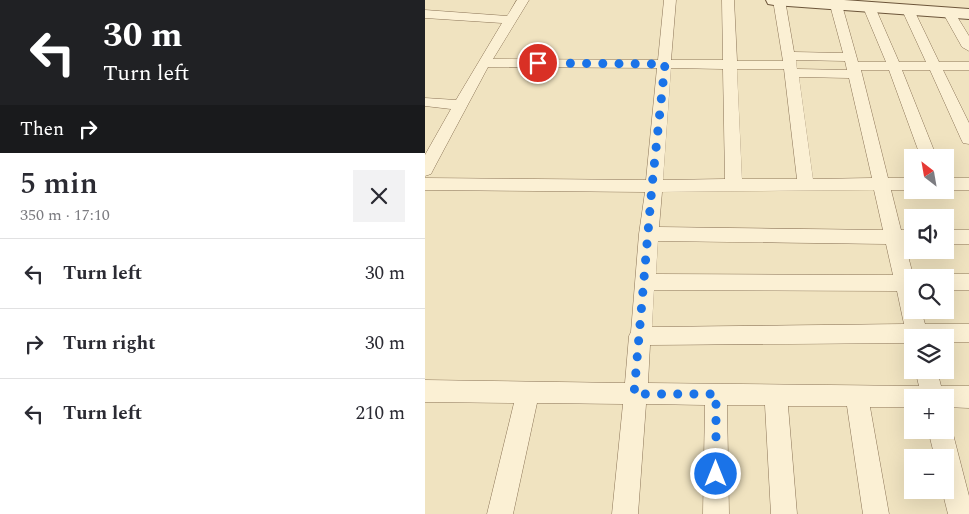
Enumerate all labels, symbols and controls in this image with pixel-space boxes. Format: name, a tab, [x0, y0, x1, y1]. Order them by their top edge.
text: 30 m	[103, 9, 183, 62]
icon: left	[20, 20, 85, 85]
pin	[517, 42, 559, 84]
icon: arrive	[524, 49, 552, 77]
text: Turn left	[103, 57, 189, 90]
text: Then	[20, 115, 64, 144]
icon: right	[74, 115, 102, 143]
north arrow	[904, 149, 954, 199]
map controls	[904, 149, 954, 499]
text: 5 min	[20, 161, 98, 207]
button: close	[353, 170, 405, 222]
text: 350 m · 17:10	[20, 203, 110, 227]
button: sound	[904, 209, 954, 259]
text: Turn left	[63, 259, 142, 288]
text: 30 m	[365, 259, 405, 288]
icon: left	[20, 260, 48, 288]
button: search	[904, 269, 954, 319]
text: Turn right	[63, 329, 156, 358]
text: 30 m	[365, 329, 405, 358]
button: layers	[904, 329, 954, 379]
icon: right	[20, 330, 48, 358]
button: +	[904, 389, 954, 439]
text: Turn left	[63, 399, 142, 428]
text: 210 m	[355, 399, 405, 428]
icon: left	[20, 400, 48, 428]
position arrow	[689, 447, 741, 499]
button: −	[904, 449, 954, 499]

